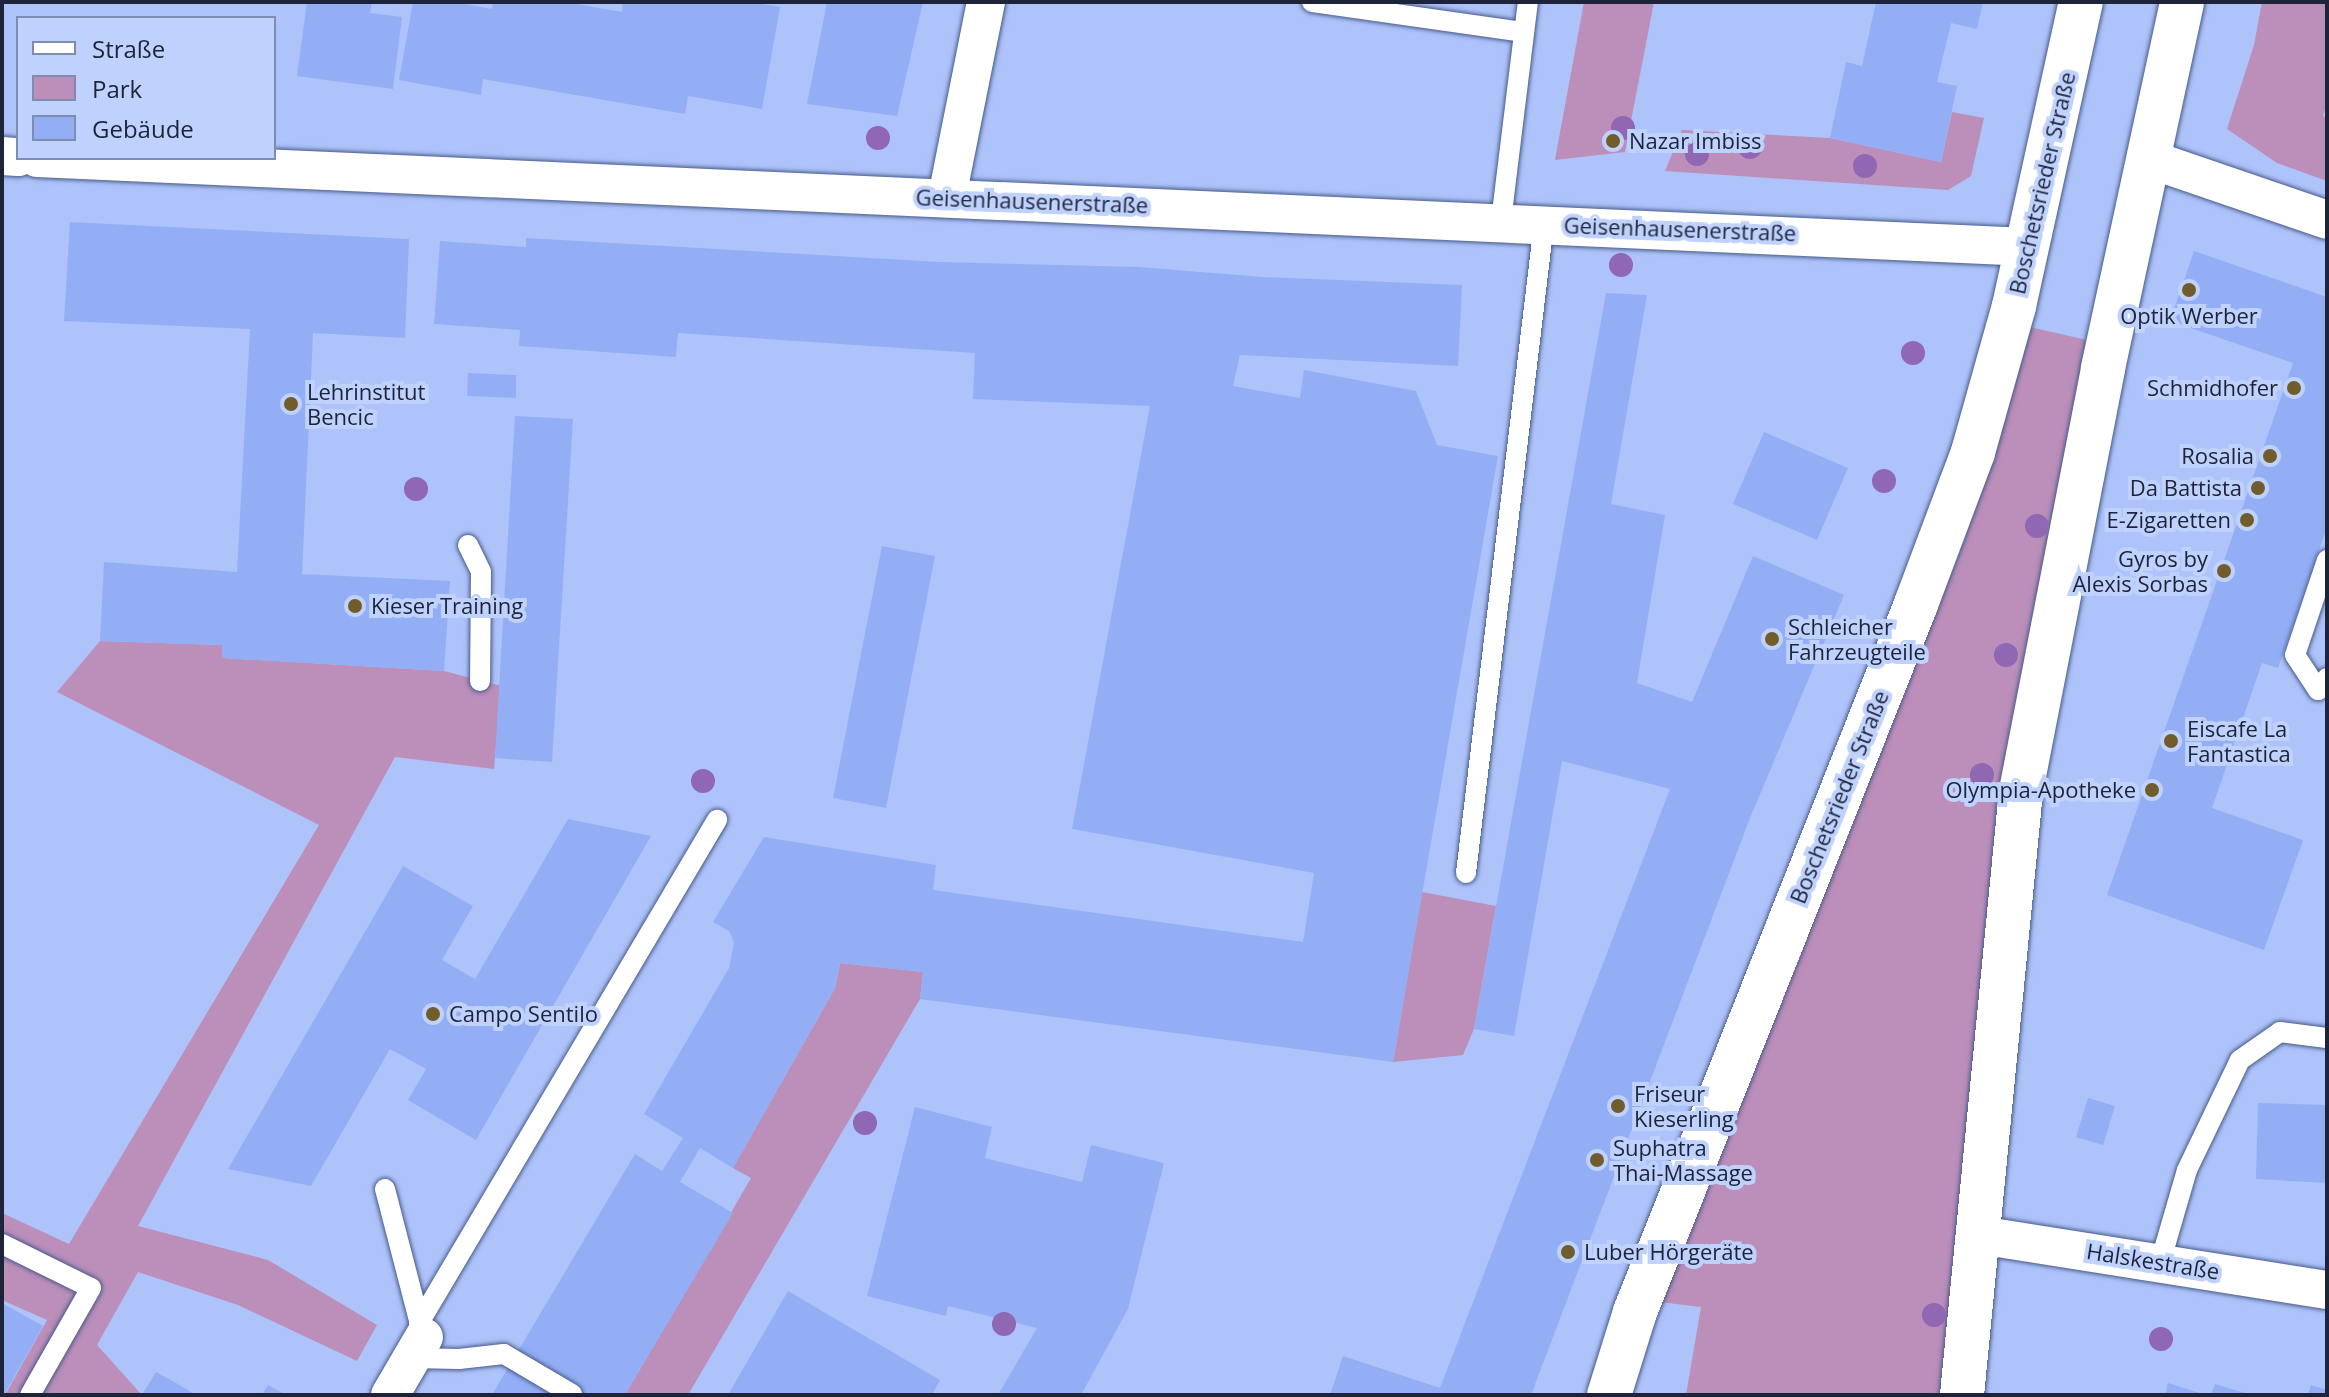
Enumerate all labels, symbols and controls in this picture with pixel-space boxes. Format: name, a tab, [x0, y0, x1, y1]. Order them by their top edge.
legend	[16, 16, 276, 160]
text: Straße	[92, 32, 165, 65]
street label: Boschetsrieder Straße	[2004, 69, 2080, 297]
text: Park	[92, 72, 142, 105]
text: Gebäude	[92, 112, 194, 145]
place label: Nazar Imbiss	[1629, 128, 1762, 154]
marker: Nazar Imbiss	[1604, 132, 1622, 150]
street label: Geisenhausenerstraße	[915, 184, 1149, 218]
street label: Geisenhausenerstraße	[1563, 212, 1797, 246]
marker: Optik Werber	[2180, 281, 2198, 299]
place label: Optik Werber	[2120, 303, 2258, 329]
place label: Schmidhofer	[2147, 375, 2278, 401]
place label: Lehrinstitut Bencic	[307, 378, 425, 430]
marker: Schmidhofer	[2285, 379, 2303, 397]
marker: Lehrinstitut Bencic	[282, 395, 300, 413]
place label: Rosalia	[2181, 443, 2254, 469]
marker: Rosalia	[2261, 447, 2279, 465]
place label: Da Battista	[2130, 475, 2242, 501]
marker: Da Battista	[2249, 479, 2267, 497]
place label: E-Zigaretten	[2107, 507, 2231, 533]
marker: E-Zigaretten	[2238, 511, 2256, 529]
place label: Gyros by Alexis Sorbas	[2072, 545, 2208, 596]
marker: Gyros by Alexis Sorbas	[2215, 562, 2233, 580]
place label: Kieser Training	[371, 593, 523, 619]
marker: Kieser Training	[346, 597, 364, 615]
place label: Schleicher Fahrzeugteile	[1788, 613, 1926, 664]
marker: Schleicher Fahrzeugteile	[1763, 630, 1781, 648]
street label: Boschetsrieder Straße	[1784, 687, 1894, 907]
place label: Eiscafe La Fantastica	[2187, 715, 2291, 766]
marker: Eiscafe La Fantastica	[2162, 732, 2180, 750]
place label: Olympia-Apotheke	[1945, 777, 2136, 803]
marker: Olympia-Apotheke	[2143, 781, 2161, 799]
place label: Campo Sentilo	[449, 1001, 598, 1027]
marker: Campo Sentilo	[424, 1005, 442, 1023]
place label: Friseur Kieserling	[1634, 1080, 1734, 1132]
marker: Friseur Kieserling	[1609, 1097, 1627, 1115]
place label: Suphatra Thai-Massage	[1613, 1134, 1753, 1186]
marker: Suphatra Thai-Massage	[1588, 1151, 1606, 1169]
street label: Halskestraße	[2085, 1237, 2221, 1285]
place label: Luber Hörgeräte	[1584, 1239, 1754, 1265]
marker: Luber Hörgeräte	[1559, 1243, 1577, 1261]

